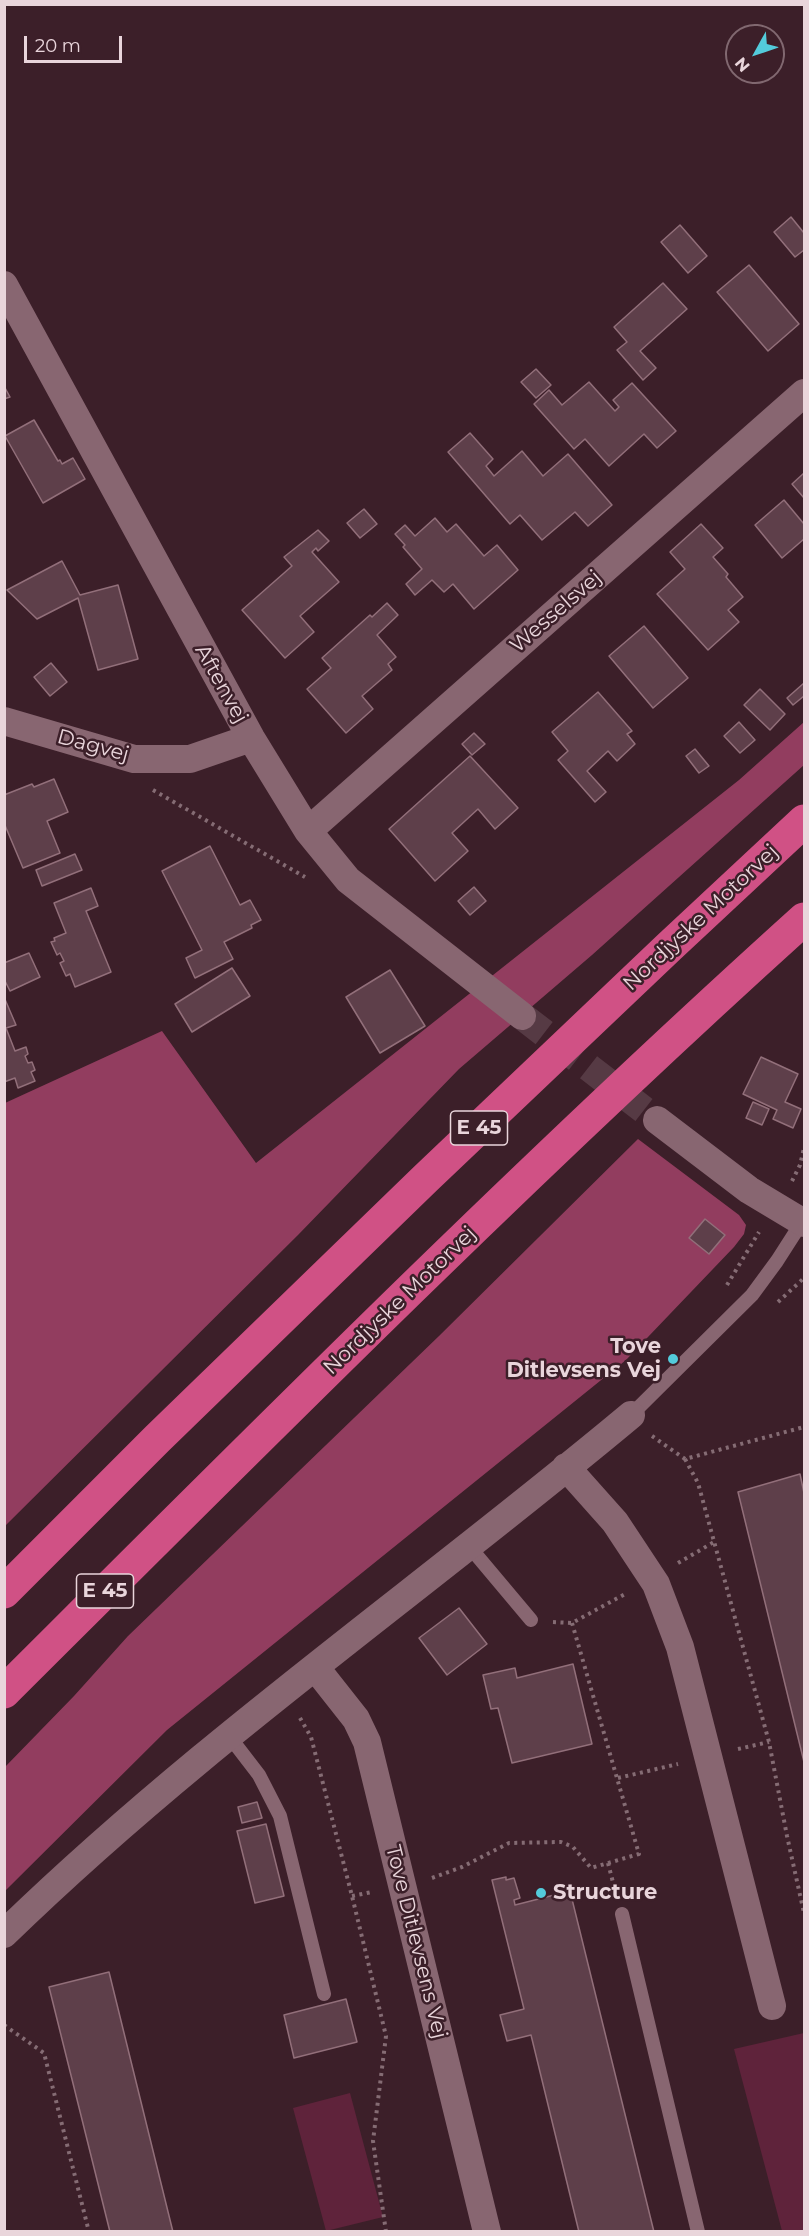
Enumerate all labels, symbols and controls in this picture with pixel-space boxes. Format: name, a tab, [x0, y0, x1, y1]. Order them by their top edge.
scale bar	[27, 24, 124, 62]
north arrow	[725, 24, 785, 84]
text: 20 m	[35, 35, 81, 57]
text: N	[731, 54, 754, 76]
street label: Wesselsvej	[505, 565, 607, 659]
street label: Aftenvej	[189, 640, 253, 728]
street label: Dagvej	[54, 724, 132, 768]
street label: Nordjyske Motorvej	[618, 840, 784, 996]
road number: E 45	[450, 1111, 508, 1145]
street label: Nordjyske Motorvej	[318, 1222, 482, 1380]
place label: Tove Ditlevsens Vej	[506, 1334, 661, 1384]
marker: Tove Ditlevsens Vej	[666, 1352, 680, 1366]
road number: E 45	[76, 1574, 134, 1608]
street label: Tove Ditlevsens Vej	[380, 1843, 452, 2041]
place label: Structure	[553, 1880, 657, 1906]
marker: Structure	[534, 1886, 548, 1900]

